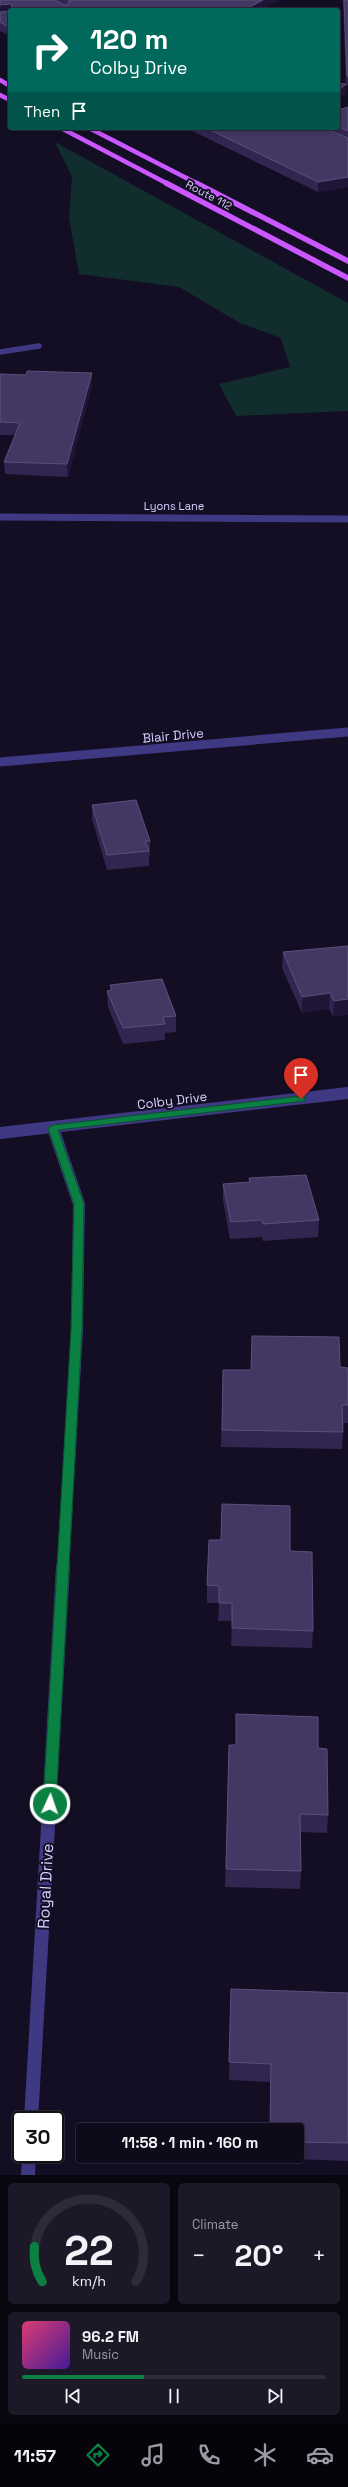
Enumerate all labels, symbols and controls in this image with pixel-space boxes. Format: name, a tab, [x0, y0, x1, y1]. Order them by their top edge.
text: 120 m	[90, 21, 168, 57]
icon: right	[24, 24, 76, 76]
text: Colby Drive	[90, 56, 187, 79]
icon: arrive	[68, 100, 90, 122]
text: Then	[24, 102, 60, 121]
street label: Route 112	[183, 177, 235, 213]
street label: Lyons Lane	[144, 499, 204, 513]
street label: Blair Drive	[142, 724, 205, 747]
pin	[284, 1058, 318, 1099]
icon: arrive	[290, 1064, 312, 1086]
street label: Colby Drive	[136, 1088, 208, 1113]
position arrow	[29, 1783, 71, 1825]
street label: Royal Drive	[33, 1843, 58, 1929]
speed limit sign: 30	[12, 2111, 64, 2163]
text: 11:58 · 1 min · 160 m	[122, 2133, 258, 2152]
text: Climate	[192, 2216, 238, 2233]
text: 22	[64, 2223, 114, 2276]
text: 20°	[234, 2236, 284, 2275]
text: −	[192, 2241, 206, 2269]
text: +	[312, 2241, 326, 2269]
text: km/h	[72, 2271, 106, 2289]
text: 96.2 FM	[82, 2327, 139, 2346]
text: Music	[82, 2346, 119, 2363]
icon: previous	[62, 2385, 84, 2407]
icon: pause	[163, 2385, 185, 2407]
icon: next	[264, 2385, 286, 2407]
icon: directions	[84, 2441, 112, 2469]
icon: music	[139, 2441, 167, 2469]
icon: phone	[195, 2441, 223, 2469]
icon: climate	[251, 2441, 279, 2469]
icon: car	[306, 2441, 334, 2469]
text: 11:57	[14, 2444, 56, 2467]

